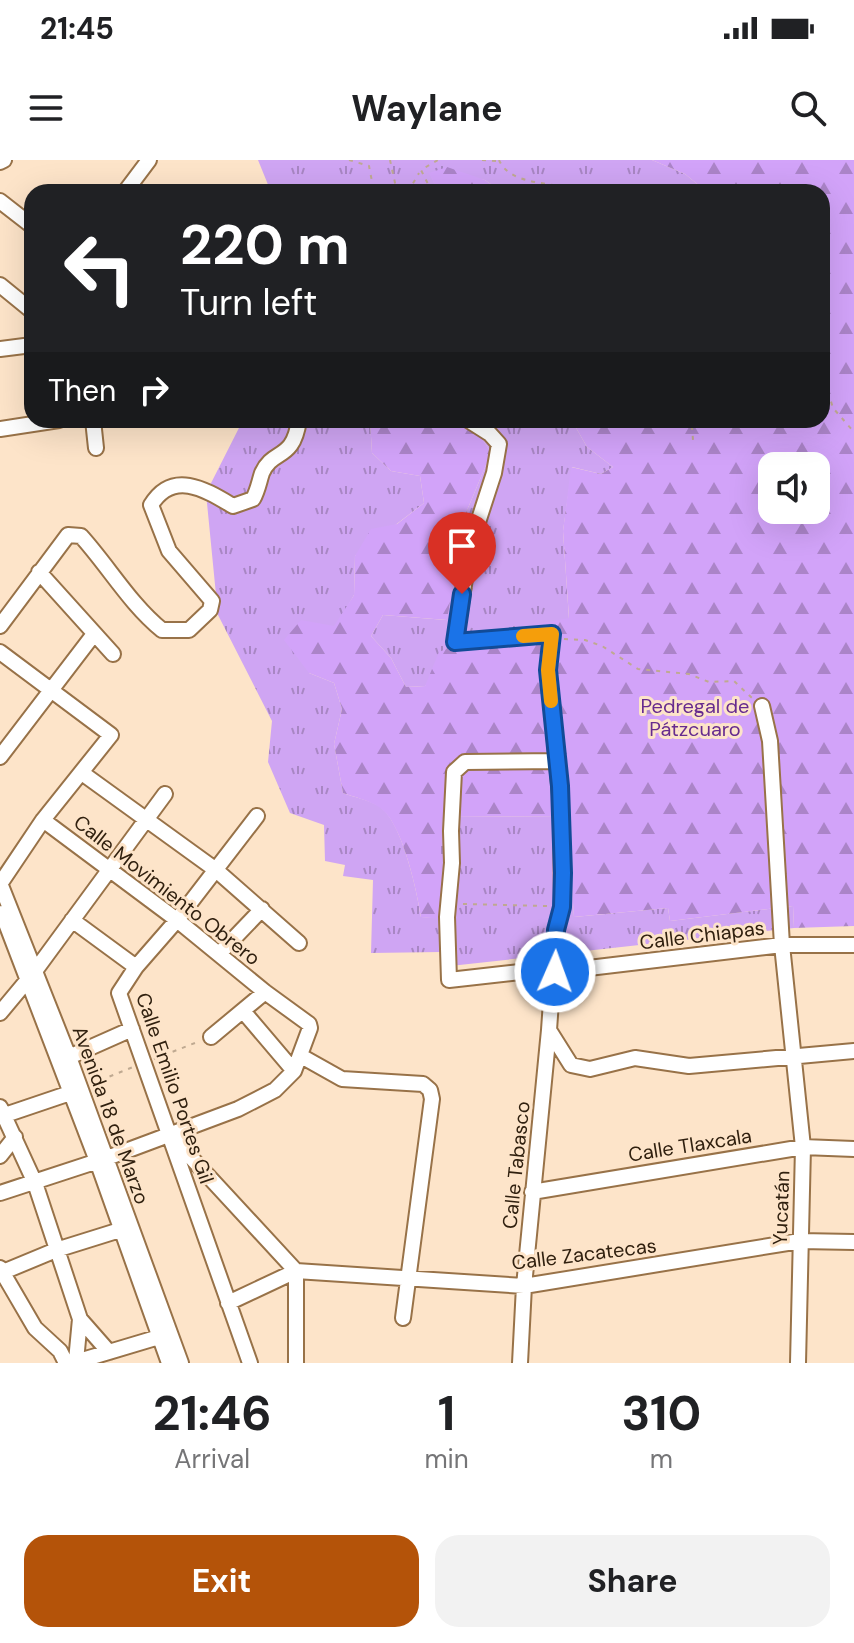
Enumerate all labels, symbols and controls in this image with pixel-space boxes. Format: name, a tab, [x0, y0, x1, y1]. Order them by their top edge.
text: 21:45	[40, 9, 114, 48]
text: Waylane	[351, 85, 503, 132]
icon: menu	[24, 86, 68, 130]
icon: search	[786, 86, 830, 130]
text: 220 m	[180, 208, 350, 281]
icon: left	[48, 216, 152, 320]
text: Turn left	[180, 279, 317, 326]
icon: right	[132, 368, 176, 412]
text: Then	[48, 371, 116, 410]
map controls	[758, 452, 830, 524]
button: sound	[758, 452, 830, 524]
pin	[428, 512, 496, 594]
icon: arrive	[440, 524, 484, 568]
park label: Pedregal de Pátzcuaro	[641, 693, 749, 742]
street label: Calle Movimiento Obrero	[68, 809, 266, 971]
street label: Calle Chiapas	[638, 914, 766, 956]
position arrow	[513, 930, 597, 1014]
street label: Calle Emilio Portes Gil	[130, 989, 220, 1187]
street label: Avenida 18 de Marzo	[67, 1022, 155, 1208]
street label: Calle Tabasco	[496, 1100, 536, 1230]
street label: Calle Tlaxcala	[626, 1122, 754, 1168]
street label: Yucatán	[767, 1170, 795, 1246]
street label: Calle Zacatecas	[510, 1232, 658, 1276]
text: 21:46	[153, 1382, 272, 1445]
text: 1	[438, 1382, 455, 1445]
text: 310	[621, 1382, 701, 1445]
text: Arrival	[174, 1442, 250, 1476]
text: min	[424, 1442, 469, 1476]
text: m	[650, 1442, 673, 1476]
button: Exit	[24, 1535, 419, 1627]
button: Share	[435, 1535, 830, 1627]

